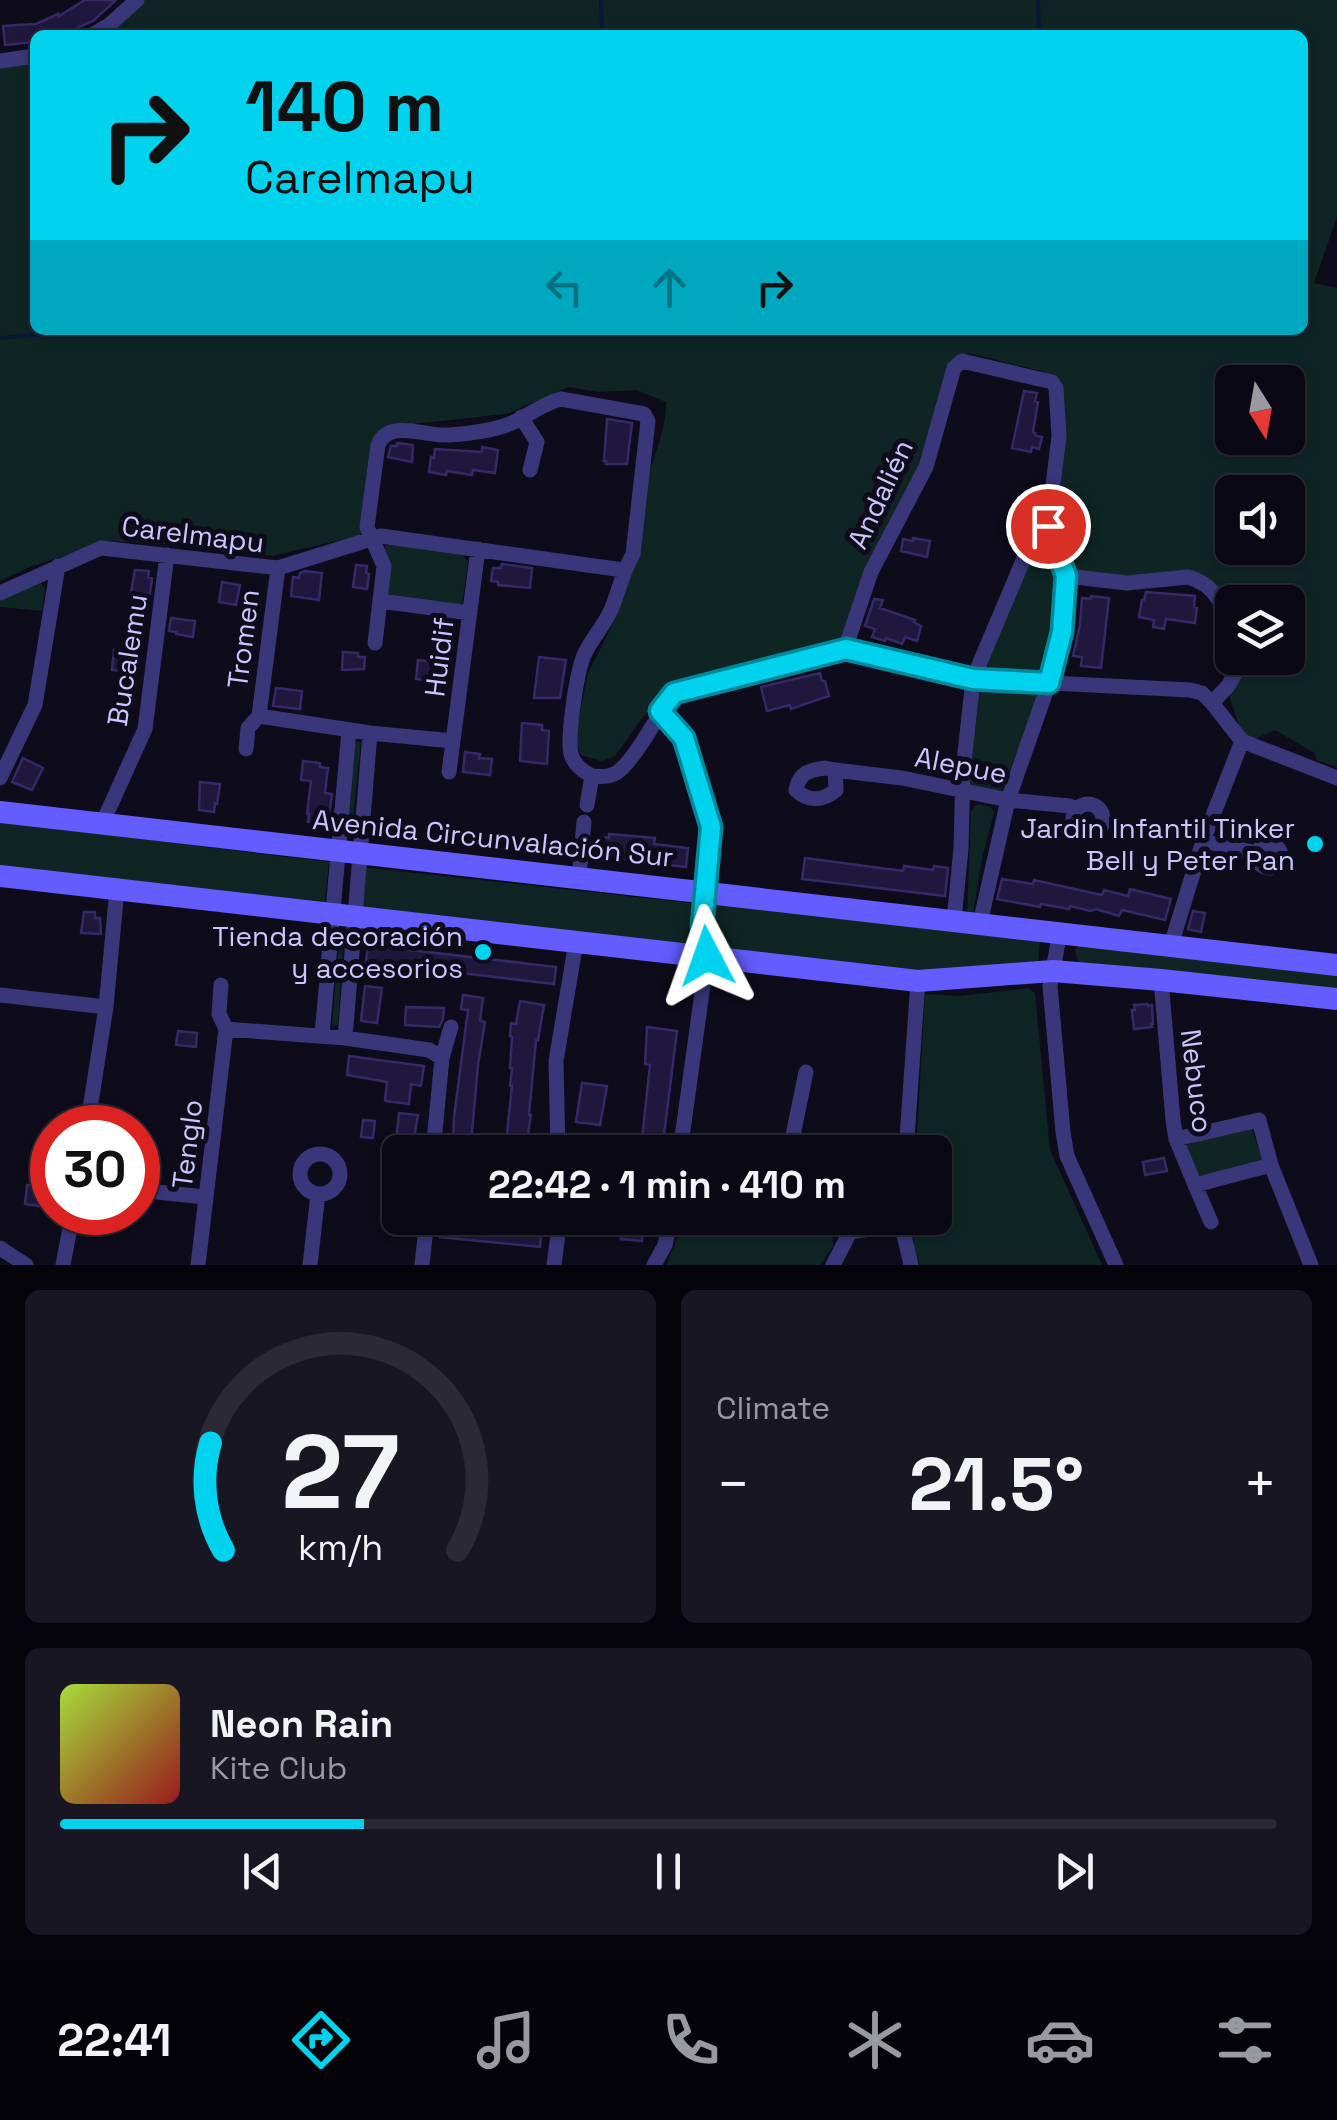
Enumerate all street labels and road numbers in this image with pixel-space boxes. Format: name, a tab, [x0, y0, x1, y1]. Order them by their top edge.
street label: Andalién	[839, 434, 921, 554]
street label: Carelmapu	[120, 507, 266, 561]
street label: Tromen	[219, 587, 267, 691]
street label: Bucalemu	[99, 592, 155, 728]
street label: Huidif	[416, 615, 462, 699]
street label: Alepue	[912, 738, 1010, 792]
street label: Avenida Circunvalación Sur	[311, 801, 675, 875]
street label: Nebuco	[1173, 1027, 1221, 1135]
street label: Tenglo	[164, 1097, 210, 1191]

